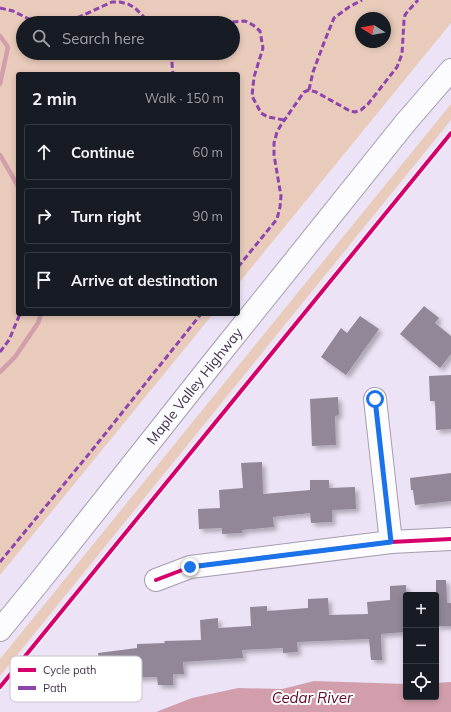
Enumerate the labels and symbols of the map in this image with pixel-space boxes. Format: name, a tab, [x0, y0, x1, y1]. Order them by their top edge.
north arrow	[355, 12, 391, 48]
street label: Maple Valley Highway	[142, 323, 247, 448]
route start	[366, 390, 384, 408]
route end	[181, 558, 199, 576]
legend	[10, 656, 142, 702]
text: Cycle path	[43, 663, 96, 677]
text: Path	[43, 681, 67, 695]
water label: Cedar River	[272, 688, 353, 707]

